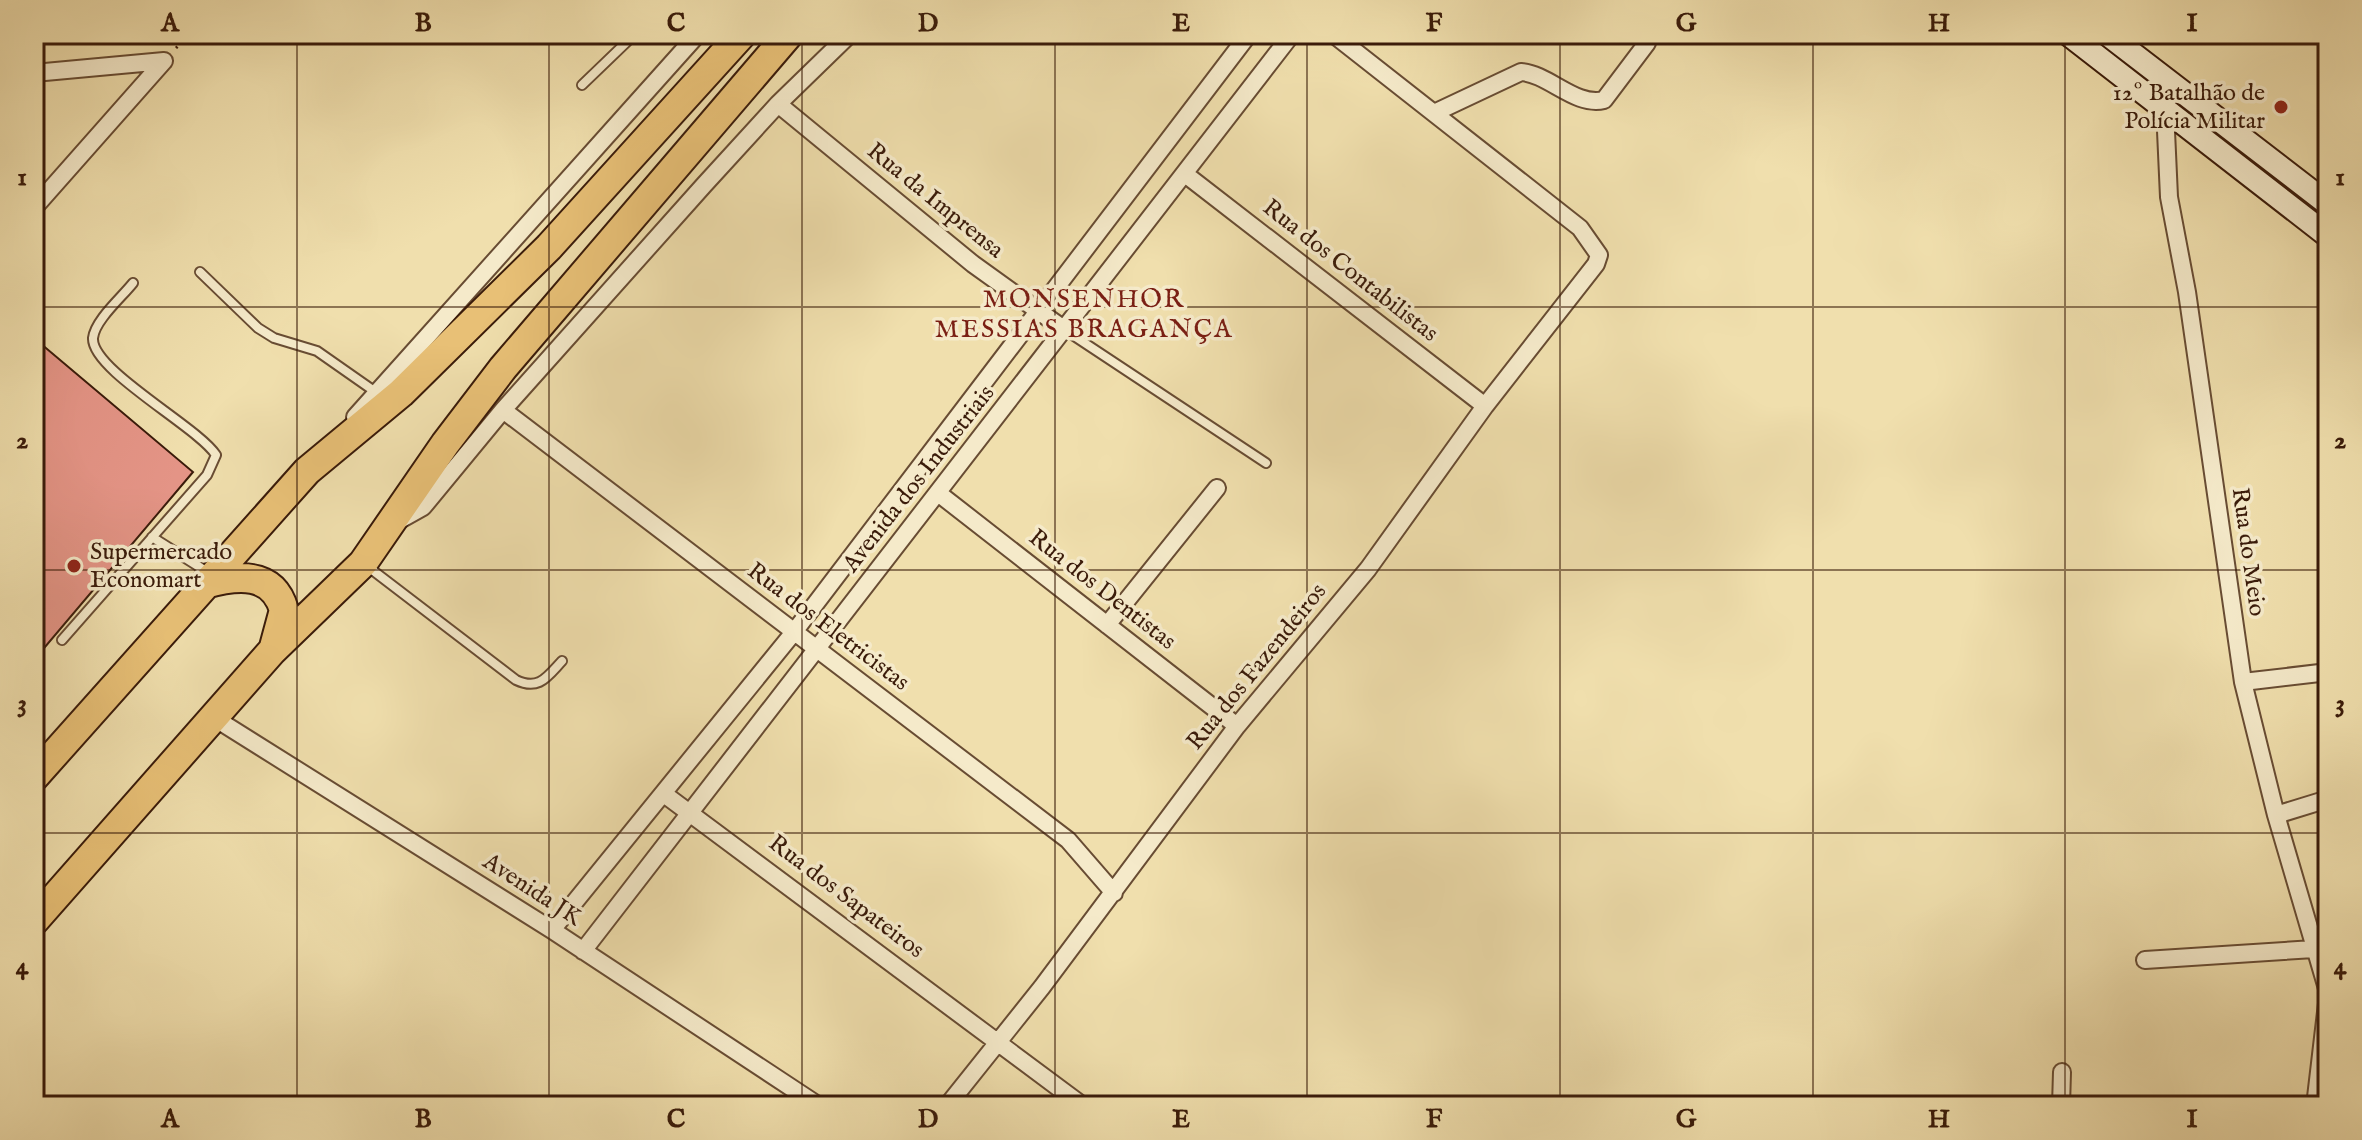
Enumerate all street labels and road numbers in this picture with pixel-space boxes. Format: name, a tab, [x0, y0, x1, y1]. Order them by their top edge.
street label: Rua da Imprensa	[860, 136, 1010, 266]
street label: Rua dos Contabilistas	[1256, 193, 1444, 349]
street label: Avenida dos Industriais	[835, 379, 1002, 580]
street label: Rua do Meio	[2224, 486, 2272, 618]
street label: Rua dos Dentistas	[1022, 523, 1182, 657]
street label: Rua dos Eletricistas	[741, 556, 915, 698]
street label: Rua dos Fazendeiros	[1180, 577, 1334, 757]
street label: Rua dos Sapateiros	[762, 828, 930, 966]
street label: Avenida JK	[476, 846, 588, 934]

